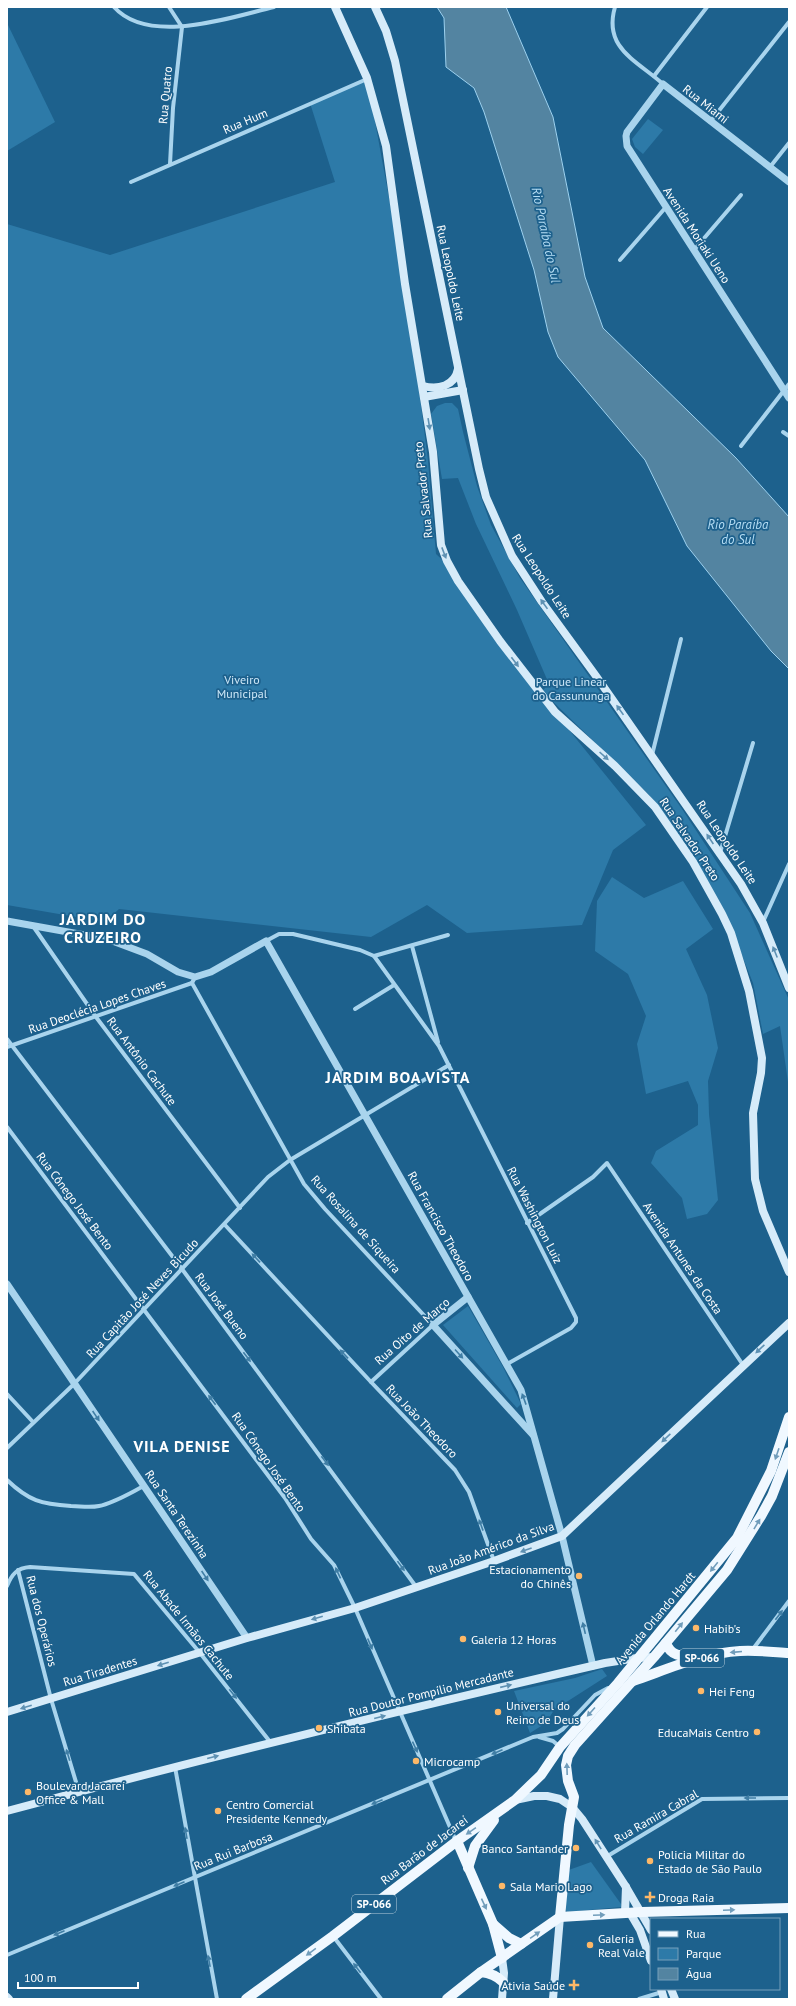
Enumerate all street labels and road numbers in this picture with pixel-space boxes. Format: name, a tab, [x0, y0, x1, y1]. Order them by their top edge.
street label: Rua Quatro	[155, 66, 175, 124]
street label: Rua Miami	[680, 81, 732, 127]
street label: Rua Hum	[220, 105, 270, 137]
street label: Avenida Moriaki Ueno	[660, 184, 734, 286]
street label: Rua Leopoldo Leite	[433, 224, 469, 322]
street label: Rua Salvador Preto	[410, 441, 436, 539]
street label: Rua Leopoldo Leite	[509, 531, 575, 621]
street label: Rua Salvador Preto	[657, 795, 723, 883]
street label: Rua Leopoldo Leite	[693, 797, 761, 887]
street label: Rua Deoclécia Lopes Chaves	[26, 975, 168, 1037]
street label: Rua Antônio Cachute	[104, 1014, 180, 1108]
street label: Rua Cônego José Bento	[33, 1149, 117, 1253]
street label: Rua Washington Luiz	[504, 1164, 566, 1266]
street label: Rua Francisco Theodoro	[405, 1169, 477, 1283]
street label: Rua Rosalina de Siqueira	[308, 1172, 404, 1276]
street label: Avenida Antunes da Costa	[640, 1199, 726, 1317]
street label: Rua Capitão José Neves Bicudo	[83, 1235, 201, 1361]
street label: Rua José Bueno	[192, 1270, 252, 1342]
street label: Rua Oito de Março	[371, 1294, 453, 1368]
street label: Rua João Theodoro	[383, 1381, 461, 1461]
street label: Rua Cônego José Bento	[229, 1409, 309, 1515]
street label: Rua Santa Terezinha	[142, 1467, 212, 1561]
street label: Rua João Américo da Silva	[426, 1518, 556, 1578]
street label: Rua Abade Irmãos Cachute	[140, 1567, 238, 1683]
street label: Avenida Orlando Hardt	[612, 1568, 698, 1668]
street label: Rua dos Operários	[23, 1574, 61, 1668]
road number: SP-066	[680, 1649, 724, 1667]
street label: Rua Tiradentes	[61, 1653, 139, 1689]
street label: Rua Doutor Pompílio Mercadante	[347, 1664, 515, 1720]
street label: Rua Ramira Cabral	[611, 1786, 701, 1846]
street label: Rua Barão de Jacareí	[377, 1812, 471, 1888]
street label: Rua Rui Barbosa	[191, 1828, 275, 1874]
road number: SP-066	[352, 1895, 396, 1913]

